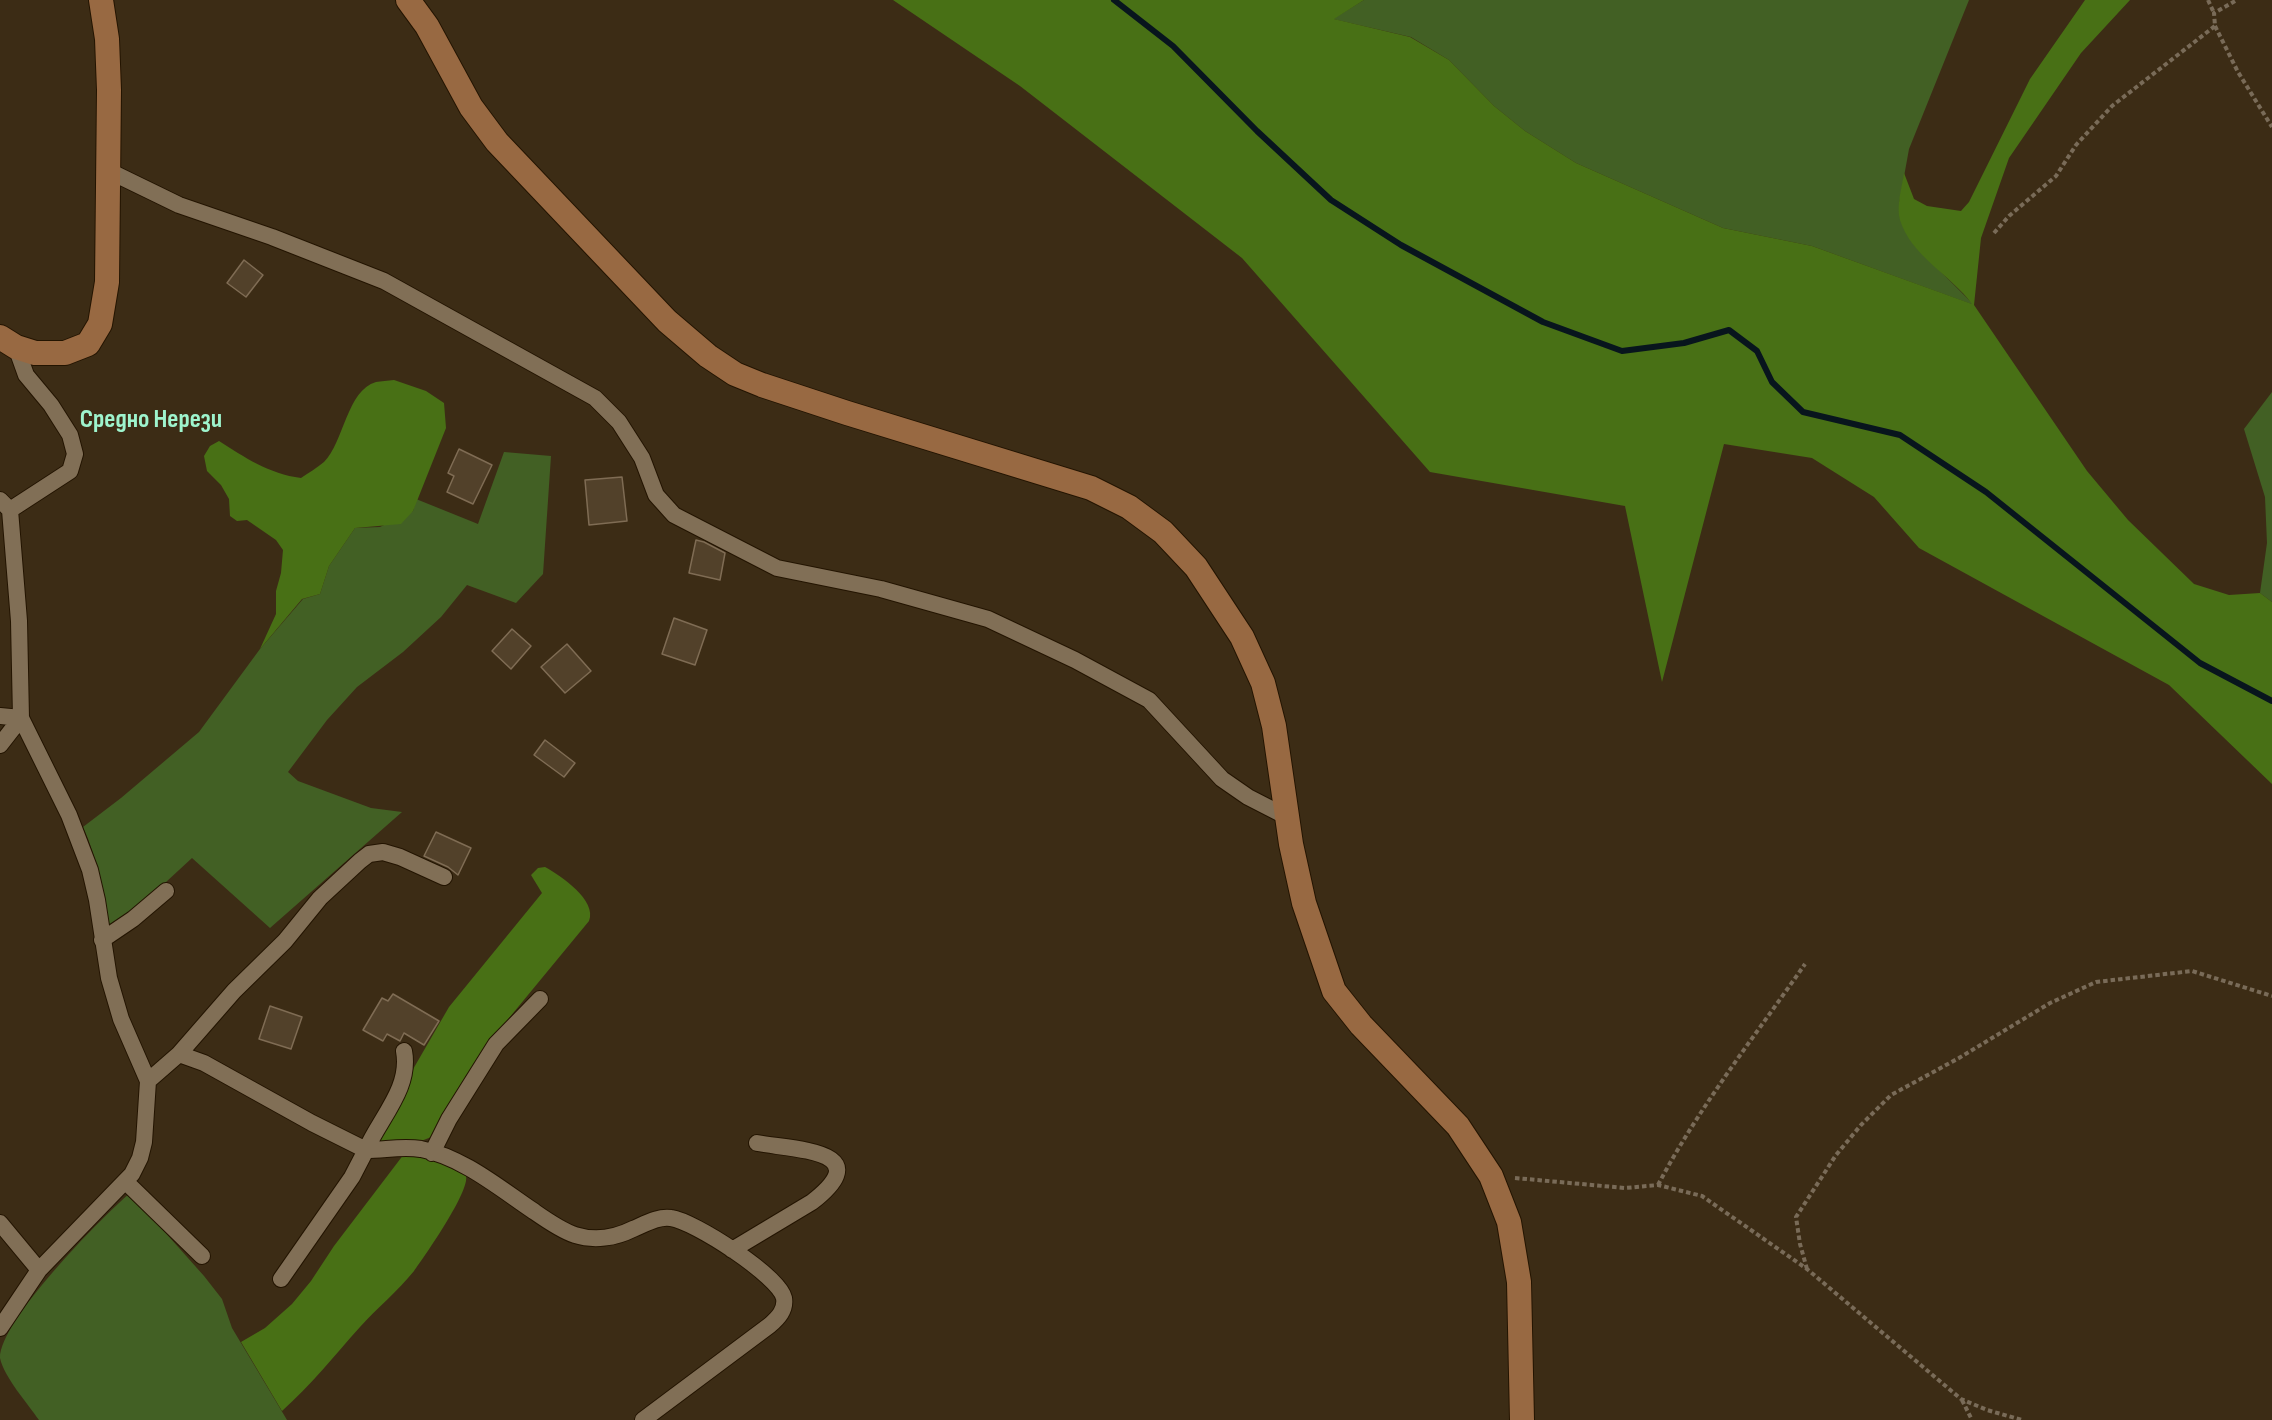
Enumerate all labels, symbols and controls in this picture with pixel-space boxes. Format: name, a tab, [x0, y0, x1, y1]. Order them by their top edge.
district label: Средно Нерези	[80, 404, 222, 436]

